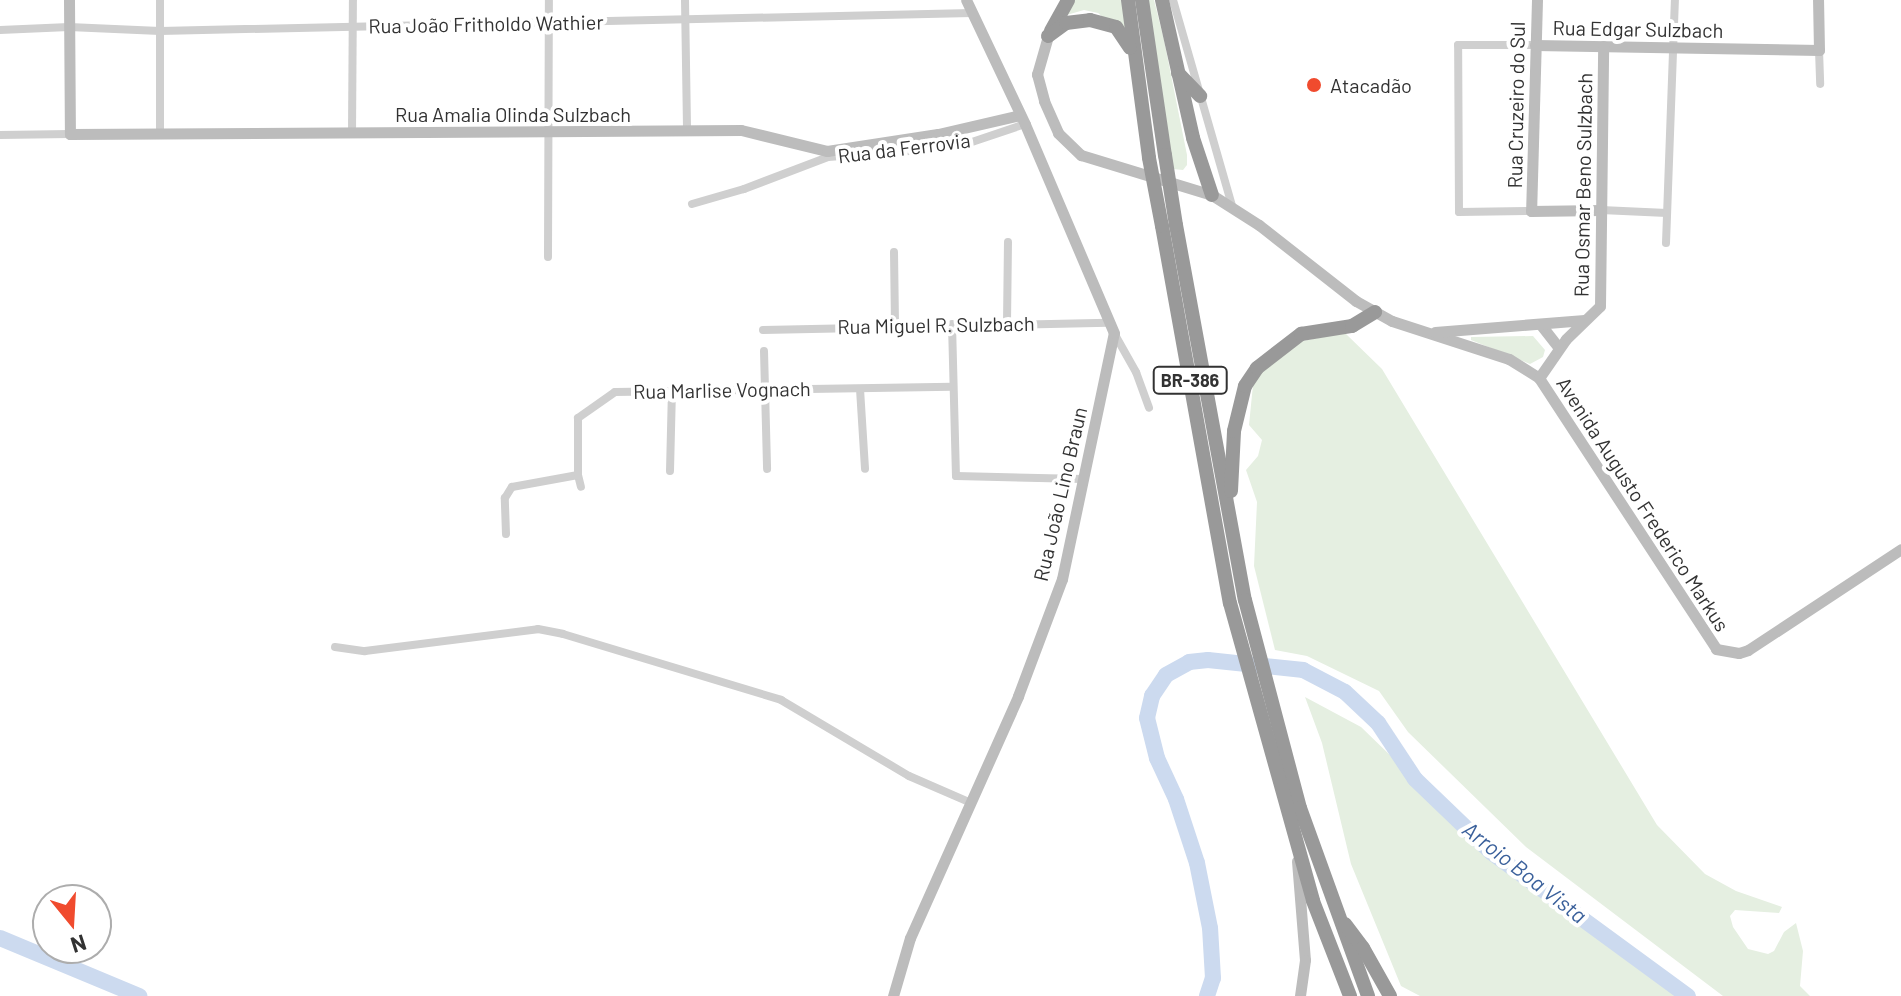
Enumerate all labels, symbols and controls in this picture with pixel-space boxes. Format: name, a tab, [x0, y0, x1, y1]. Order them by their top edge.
street label: Rua João Fritholdo Wathier	[368, 10, 604, 38]
street label: Rua Edgar Sulzbach	[1552, 16, 1724, 42]
street label: Rua Cruzeiro do Sul	[1503, 21, 1529, 189]
place label: Atacadão	[1330, 73, 1412, 97]
street label: Rua Osmar Beno Sulzbach	[1569, 73, 1597, 297]
marker: Atacadão	[1305, 76, 1323, 94]
street label: Rua Amalia Olinda Sulzbach	[395, 102, 631, 126]
street label: Rua da Ferrovia	[836, 128, 972, 168]
street label: Rua Miguel R. Sulzbach	[837, 311, 1035, 339]
road number: BR-386	[1152, 366, 1228, 394]
street label: Avenida Augusto Frederico Markus	[1552, 372, 1734, 636]
street label: Rua Marlise Vognach	[633, 376, 811, 404]
street label: Rua João Lino Braun	[1028, 405, 1092, 583]
water label: Arroio Boa Vista	[1458, 815, 1592, 929]
north arrow	[32, 884, 112, 964]
text: N	[68, 930, 90, 960]

